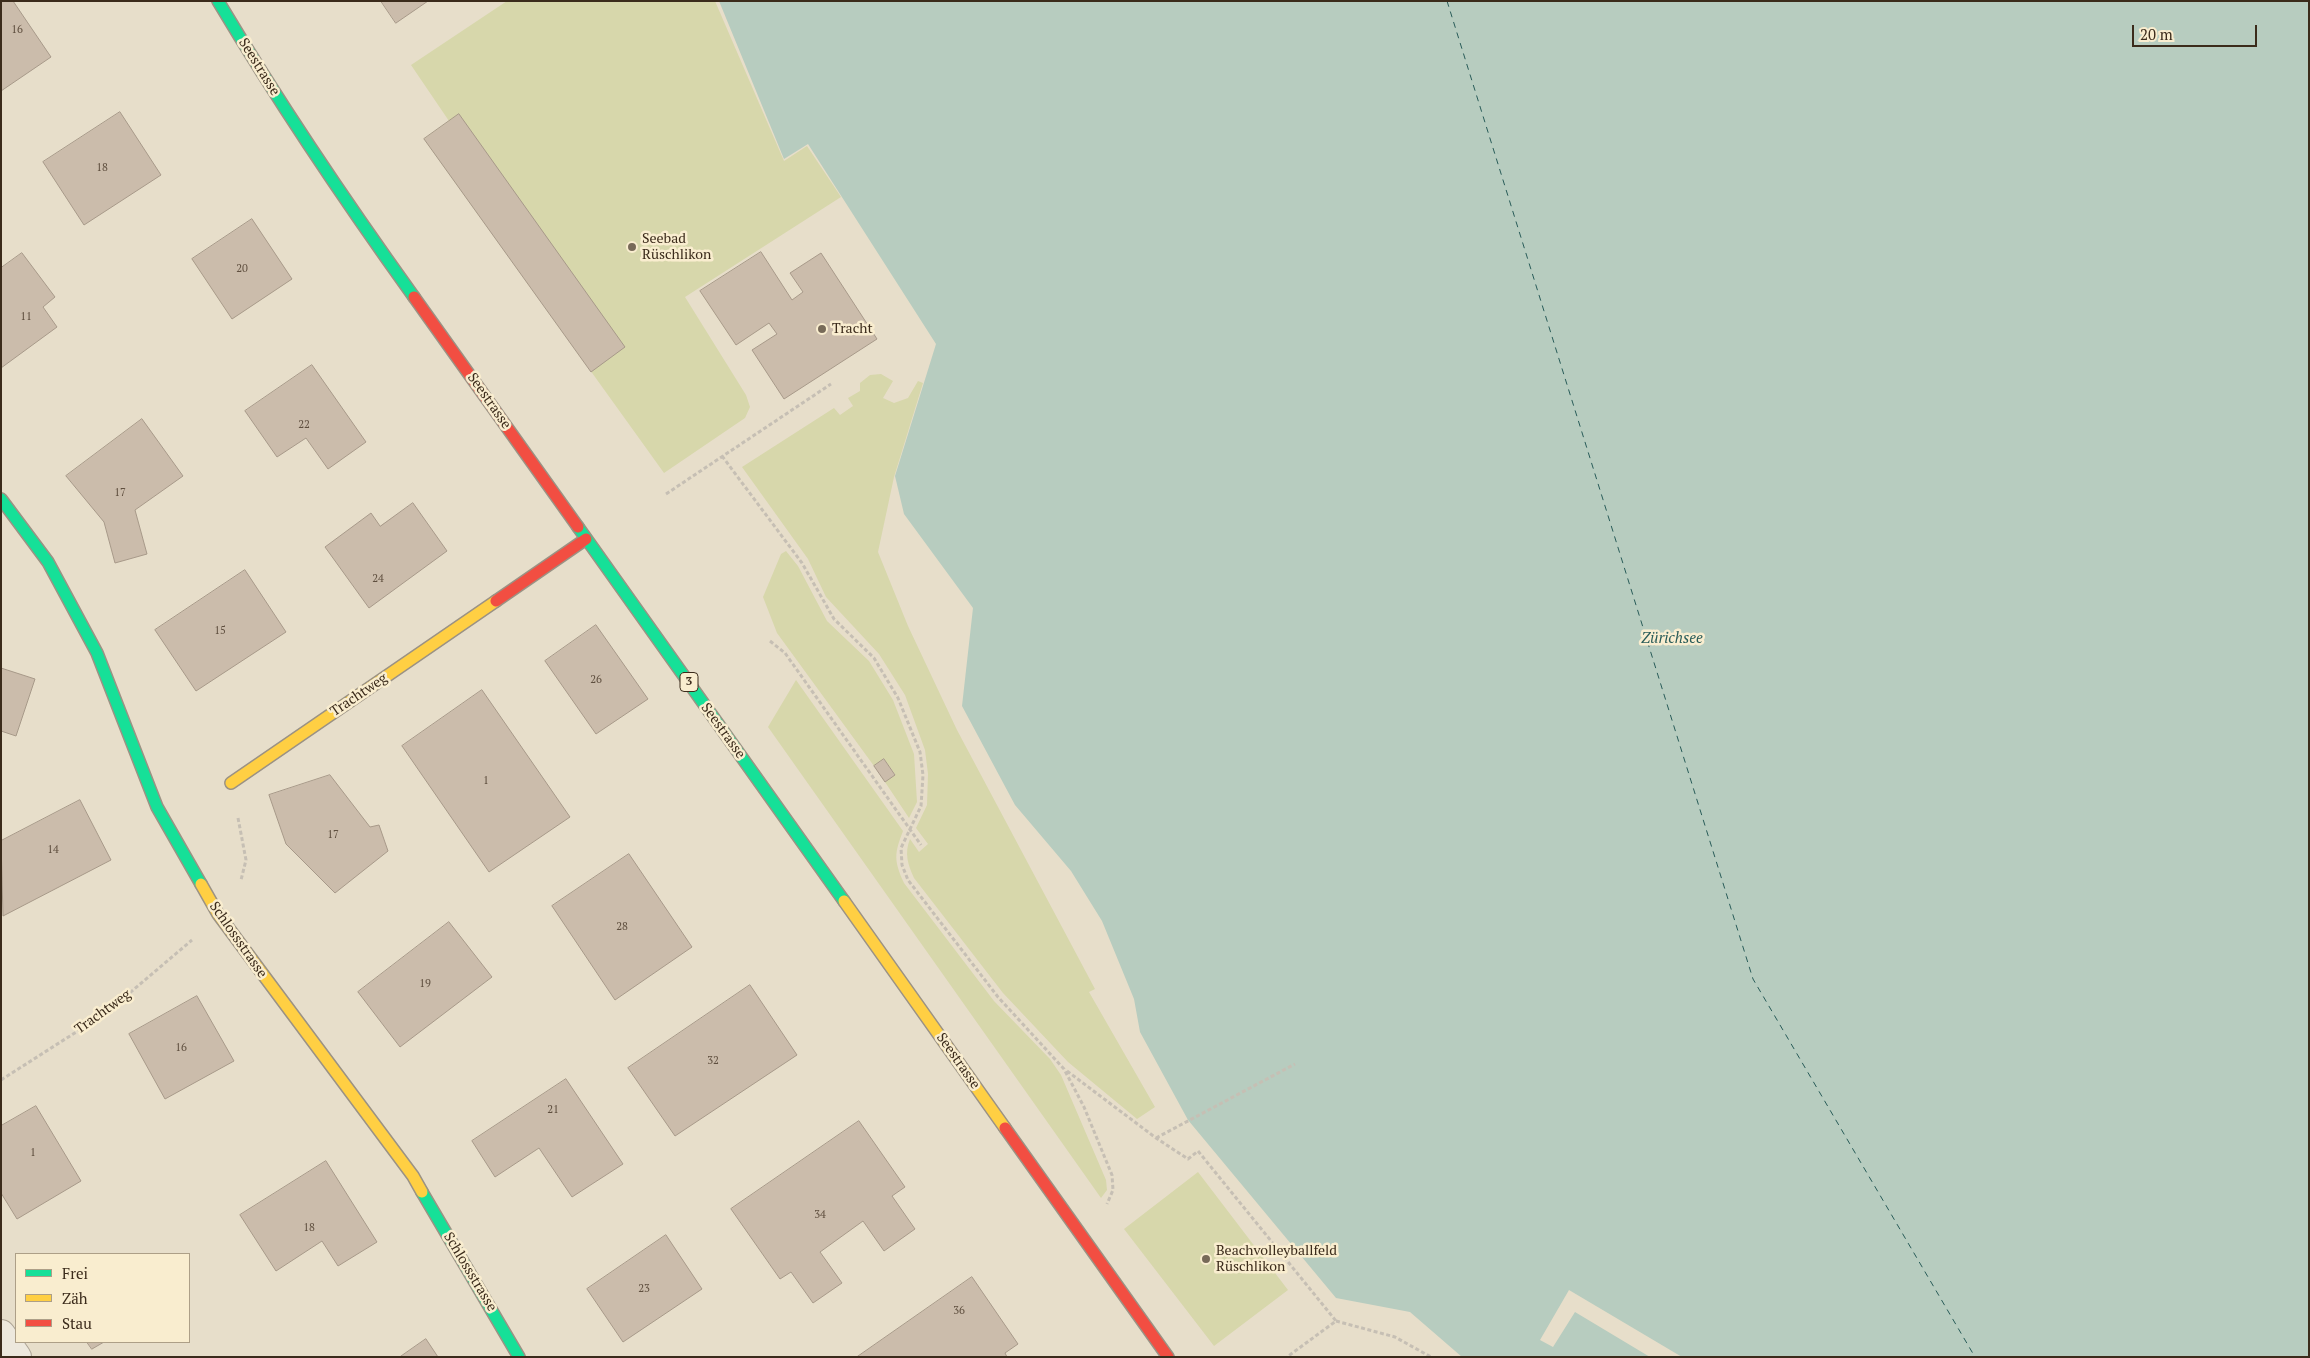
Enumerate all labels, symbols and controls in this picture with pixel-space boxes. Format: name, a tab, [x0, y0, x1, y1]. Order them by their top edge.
scale bar	[2135, 15, 2260, 47]
house number: 16	[11, 23, 23, 37]
text: 20 m	[2140, 24, 2173, 44]
street label: Seestrasse	[235, 35, 283, 99]
house number: 18	[96, 161, 108, 175]
place label: Seebad Rüschlikon	[642, 231, 711, 264]
marker: Seebad Rüschlikon	[626, 241, 638, 253]
house number: 20	[236, 262, 248, 276]
house number: 11	[20, 310, 32, 324]
place label: Tracht	[832, 321, 873, 337]
marker: Tracht	[816, 323, 828, 335]
street label: Seestrasse	[464, 370, 514, 432]
house number: 22	[298, 418, 310, 432]
house number: 17	[114, 486, 126, 500]
house number: 24	[372, 572, 384, 586]
house number: 15	[214, 624, 226, 638]
water label: Zürichsee	[1641, 630, 1703, 648]
street label: Trachtweg	[327, 670, 391, 720]
road number: 3	[680, 672, 698, 692]
house number: 26	[590, 673, 602, 687]
street label: Seestrasse	[697, 700, 749, 762]
house number: 1	[483, 774, 489, 788]
house number: 17	[327, 828, 339, 842]
house number: 14	[47, 843, 59, 857]
street label: Schlossstrasse	[206, 899, 270, 981]
house number: 28	[616, 920, 628, 934]
house number: 19	[419, 977, 431, 991]
street label: Trachtweg	[72, 986, 134, 1038]
street label: Seestrasse	[933, 1030, 983, 1092]
house number: 16	[175, 1041, 187, 1055]
house number: 32	[707, 1054, 719, 1068]
house number: 21	[547, 1103, 559, 1117]
house number: 1	[30, 1146, 36, 1160]
house number: 34	[814, 1208, 826, 1222]
house number: 18	[303, 1221, 315, 1235]
street label: Schlossstrasse	[440, 1229, 500, 1315]
place label: Beachvolleyballfeld Rüschlikon	[1216, 1243, 1337, 1276]
legend	[15, 1253, 190, 1343]
marker: Beachvolleyballfeld Rüschlikon	[1200, 1253, 1212, 1265]
text: Frei	[62, 1263, 88, 1283]
house number: 23	[638, 1282, 650, 1296]
text: Zäh	[62, 1288, 88, 1308]
house number: 36	[953, 1304, 965, 1318]
text: Stau	[62, 1313, 92, 1333]

